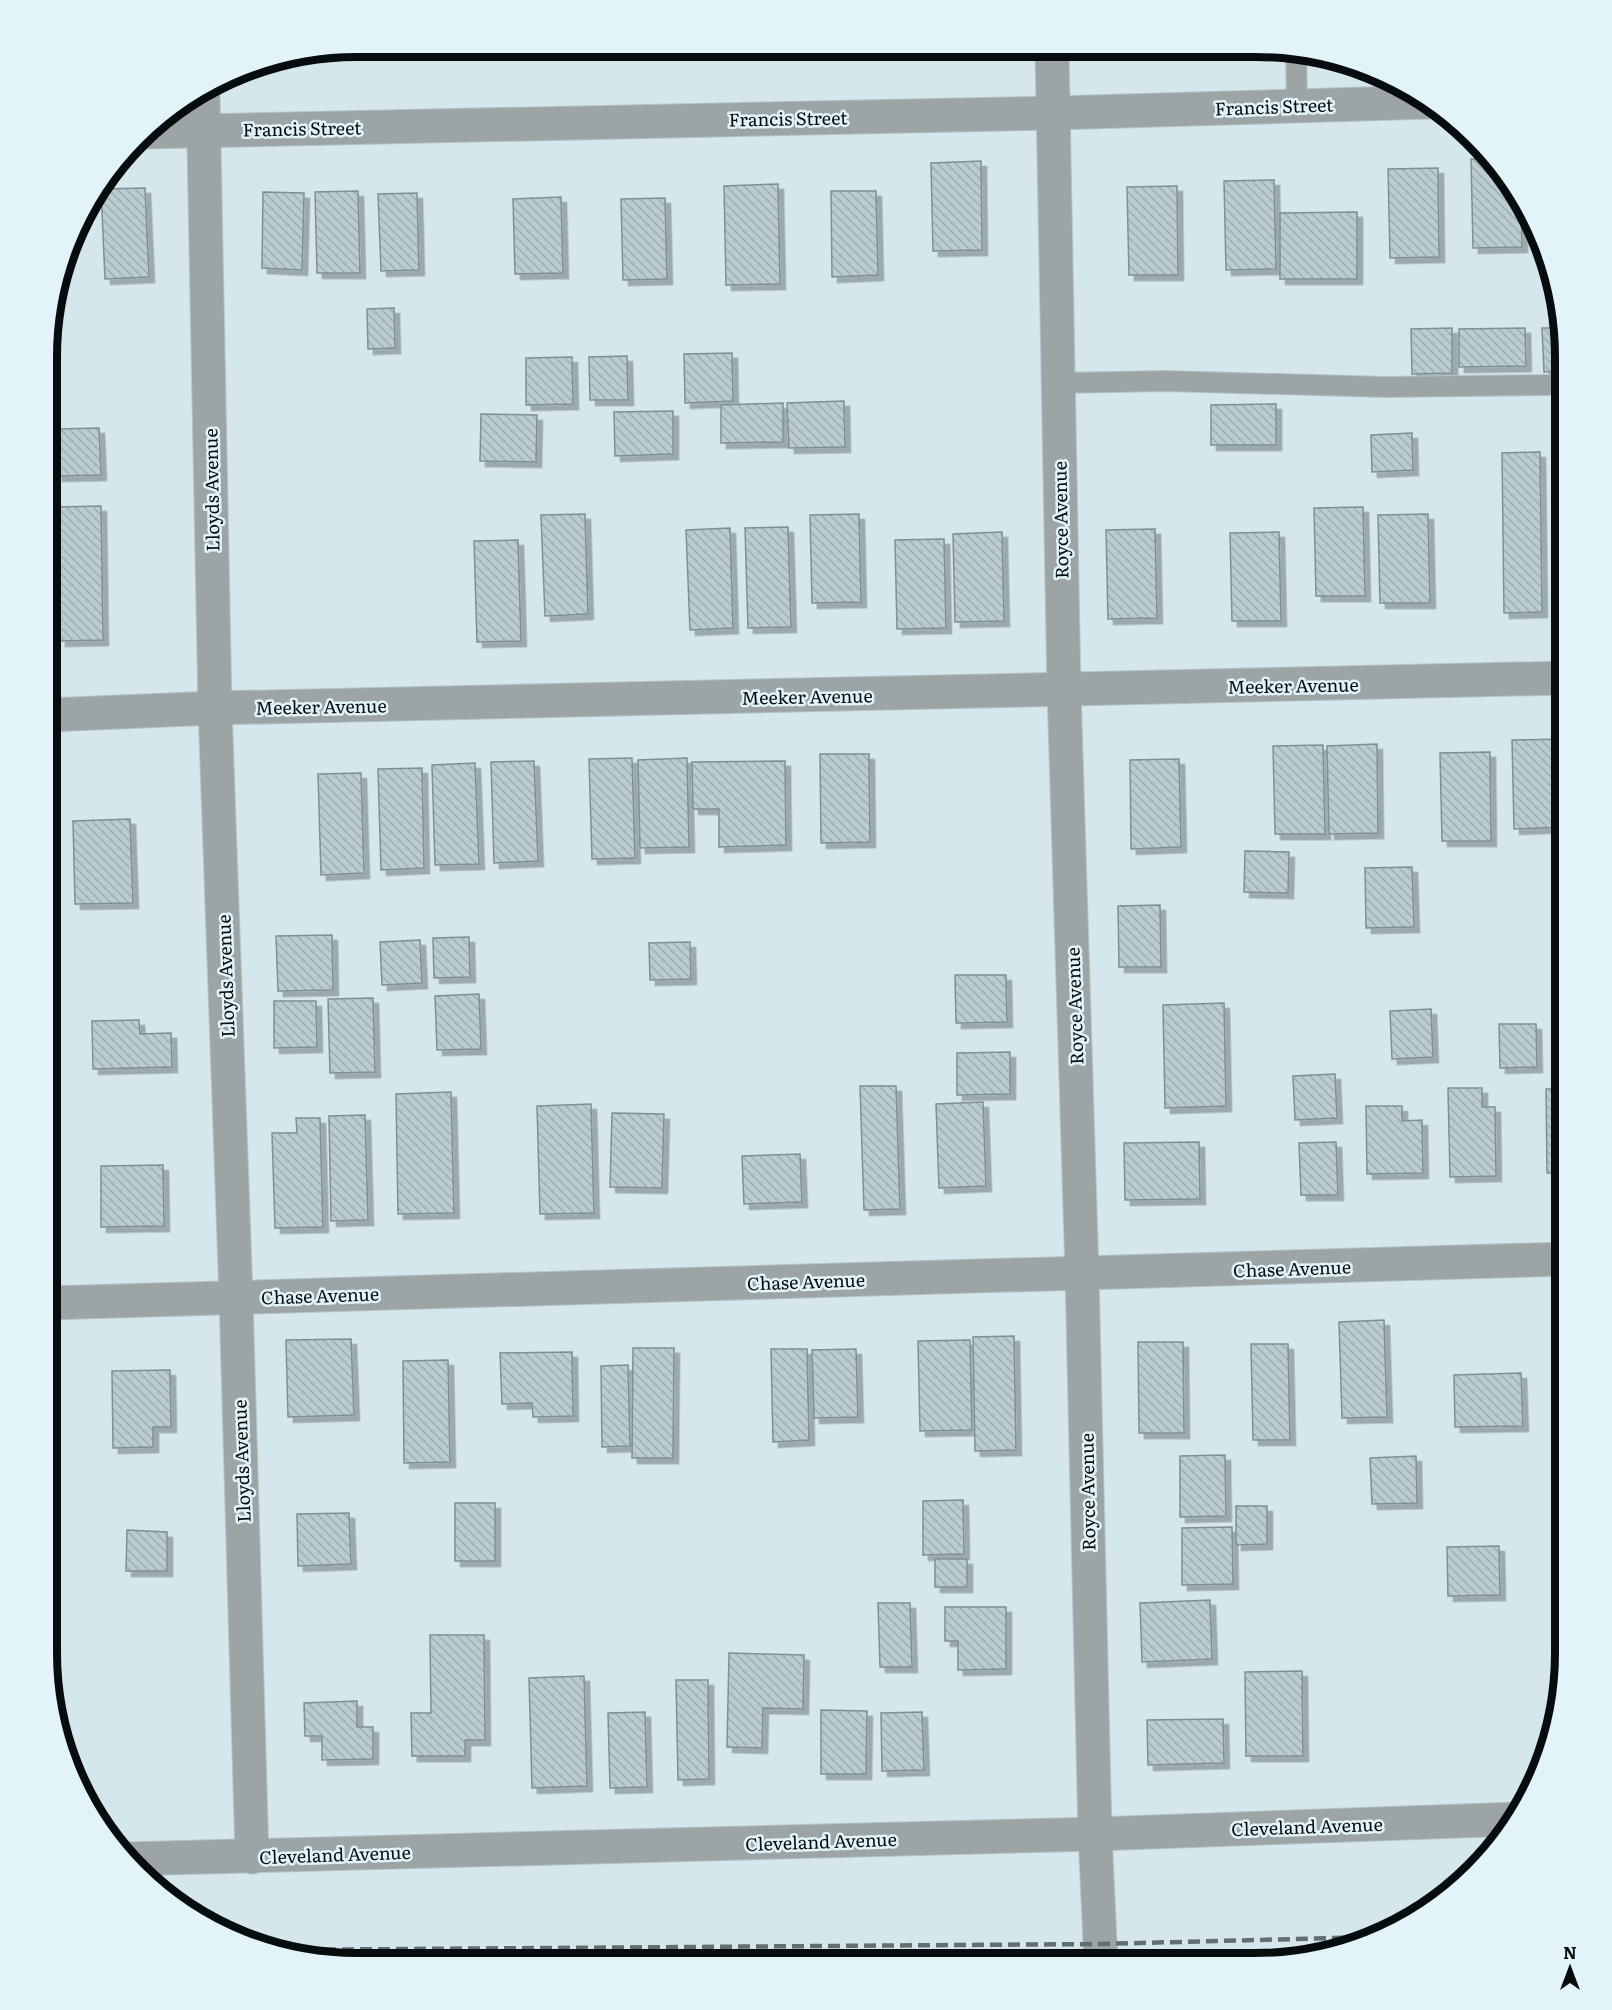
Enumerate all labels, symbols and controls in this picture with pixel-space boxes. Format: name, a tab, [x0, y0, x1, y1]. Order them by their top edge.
street label: Francis Street	[1214, 90, 1335, 122]
street label: Francis Street	[728, 103, 848, 133]
street label: Francis Street	[242, 113, 362, 143]
street label: Lloyds Avenue	[196, 428, 226, 552]
street label: Royce Avenue	[1045, 461, 1075, 579]
street label: Meeker Avenue	[1227, 670, 1359, 700]
street label: Meeker Avenue	[741, 681, 873, 711]
street label: Meeker Avenue	[255, 691, 387, 721]
street label: Lloyds Avenue	[209, 914, 241, 1038]
street label: Royce Avenue	[1058, 947, 1090, 1065]
street label: Chase Avenue	[1233, 1252, 1351, 1284]
street label: Chase Avenue	[747, 1265, 865, 1297]
street label: Chase Avenue	[261, 1279, 379, 1311]
street label: Lloyds Avenue	[225, 1399, 257, 1523]
street label: Royce Avenue	[1072, 1433, 1102, 1551]
street label: Cleveland Avenue	[1231, 1810, 1383, 1842]
street label: Cleveland Avenue	[745, 1825, 897, 1857]
street label: Cleveland Avenue	[259, 1838, 411, 1870]
north arrow	[1540, 1938, 1600, 1998]
text: N	[1563, 1940, 1577, 1964]

